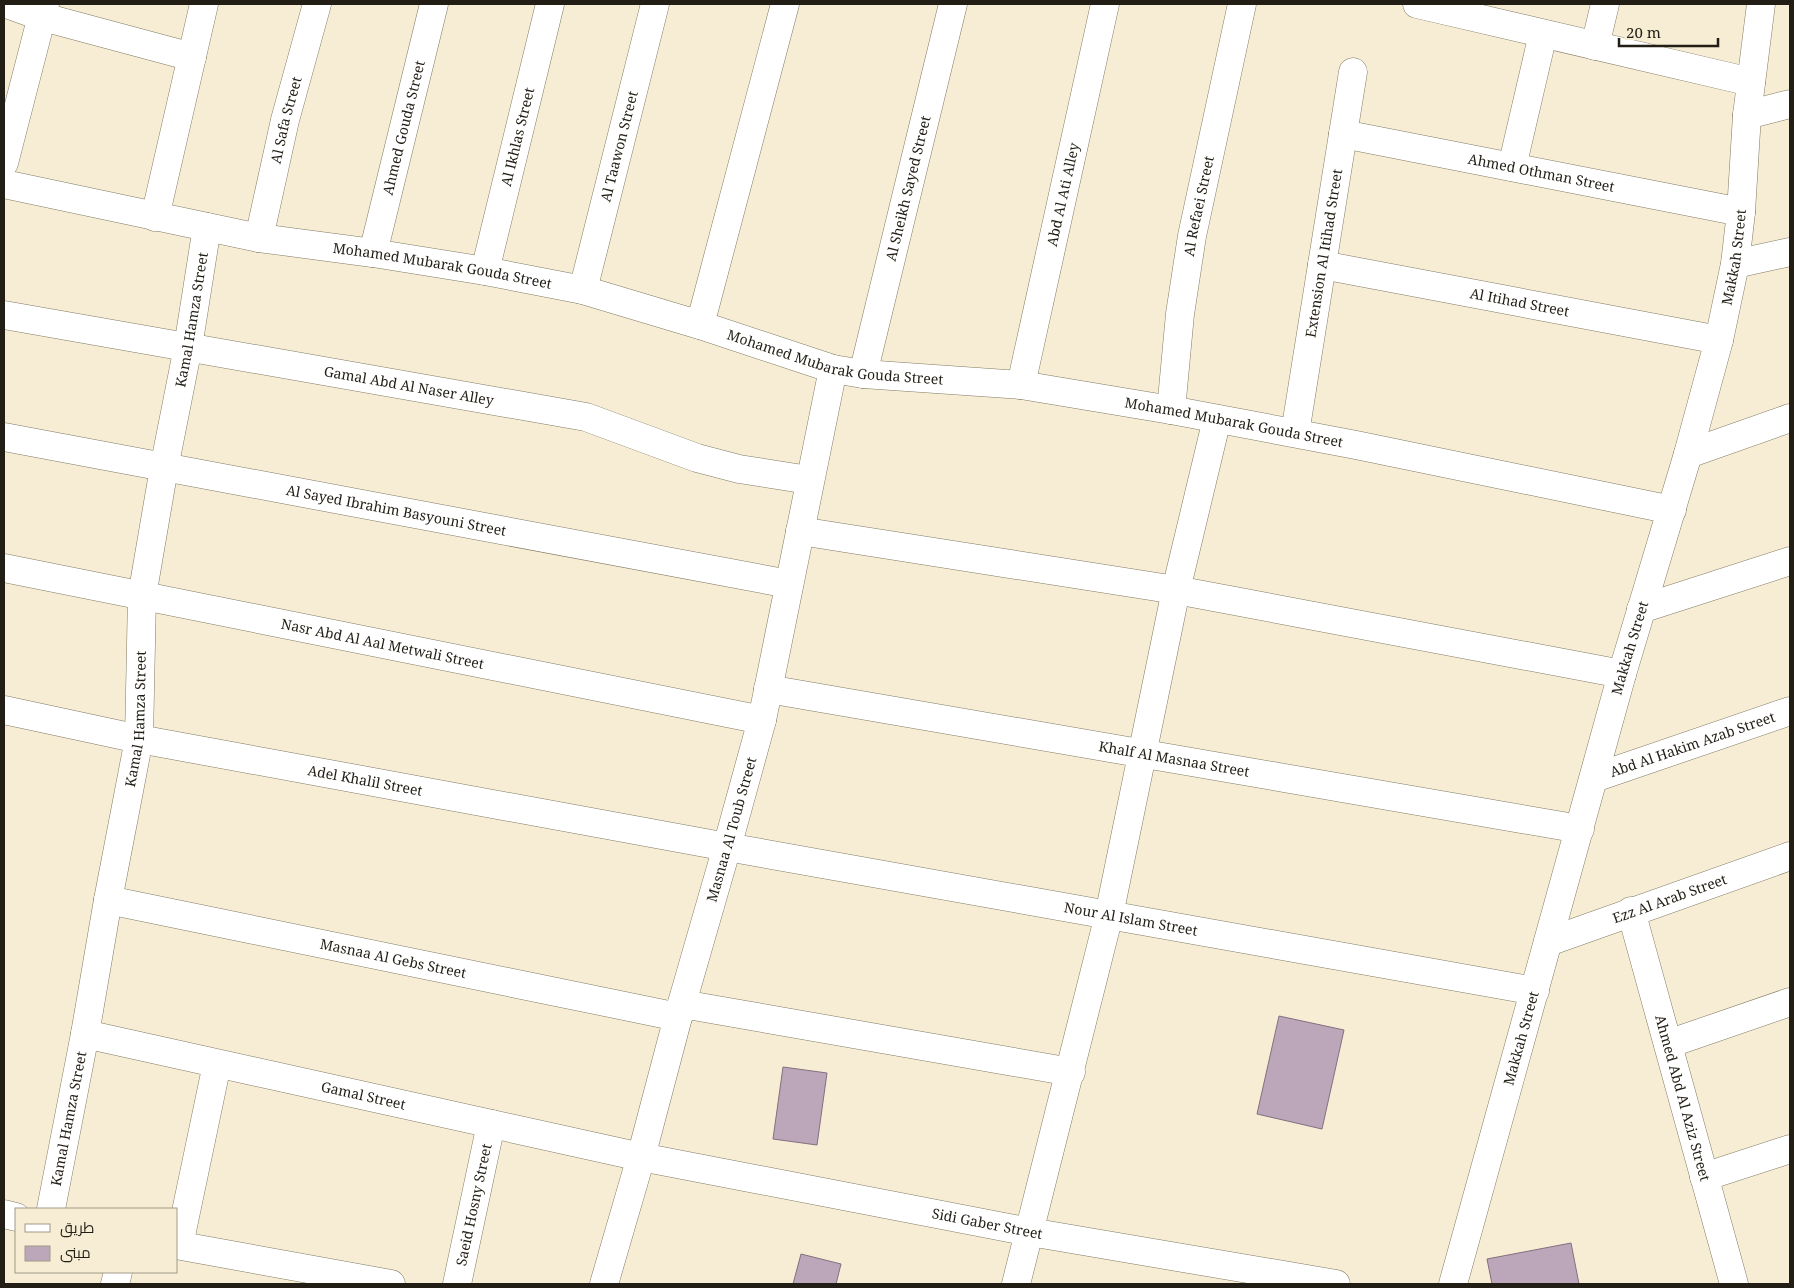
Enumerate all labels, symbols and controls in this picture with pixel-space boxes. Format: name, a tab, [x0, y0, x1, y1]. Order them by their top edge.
scale bar	[1619, 15, 1718, 47]
text: 20 m	[1626, 22, 1661, 42]
street label: Ahmed Gouda Street	[378, 58, 429, 197]
street label: Al Safa Street	[266, 74, 306, 165]
street label: Al Ikhlas Street	[496, 85, 538, 188]
street label: Al Taawon Street	[596, 89, 642, 204]
street label: Al Sheikh Sayed Street	[881, 114, 935, 263]
street label: Abd Al Ati Alley	[1042, 141, 1083, 248]
street label: Ahmed Othman Street	[1466, 149, 1616, 196]
street label: Al Refaei Street	[1179, 154, 1218, 258]
street label: Extension Al Itihad Street	[1300, 168, 1346, 339]
street label: Makkah Street	[1717, 209, 1750, 307]
street label: Mohamed Mubarak Gouda Street	[332, 238, 554, 293]
street label: Kamal Hamza Street	[170, 251, 212, 389]
street label: Al Itihad Street	[1468, 283, 1571, 321]
street label: Mohamed Mubarak Gouda Street	[725, 325, 944, 389]
street label: Gamal Abd Al Naser Alley	[322, 361, 495, 410]
street label: Mohamed Mubarak Gouda Street	[1123, 392, 1345, 451]
street label: Al Sayed Ibrahim Basyouni Street	[285, 480, 508, 540]
street label: Makkah Street	[1607, 599, 1652, 697]
street label: Nasr Abd Al Aal Metwali Street	[279, 614, 486, 673]
street label: Kamal Hamza Street	[120, 651, 150, 788]
street label: Abd Al Hakim Azab Street	[1607, 707, 1777, 781]
street label: Khalf Al Masnaa Street	[1097, 736, 1251, 781]
street label: Masnaa Al Toub Street	[702, 755, 760, 904]
street label: Adel Khalil Street	[306, 760, 424, 800]
street label: Ezz Al Arab Street	[1610, 869, 1729, 927]
street label: Nour Al Islam Street	[1062, 897, 1199, 940]
street label: Masnaa Al Gebs Street	[318, 934, 468, 982]
street label: Makkah Street	[1499, 989, 1543, 1087]
street label: Ahmed Abd Al Aziz Street	[1651, 1013, 1715, 1183]
street label: Kamal Hamza Street	[46, 1050, 90, 1188]
street label: Gamal Street	[319, 1076, 408, 1114]
street label: Saeid Hosny Street	[451, 1142, 496, 1268]
street label: Sidi Gaber Street	[930, 1203, 1044, 1243]
legend	[15, 1208, 178, 1273]
text: طريق	[60, 1217, 94, 1238]
text: مبنى	[60, 1242, 91, 1263]

